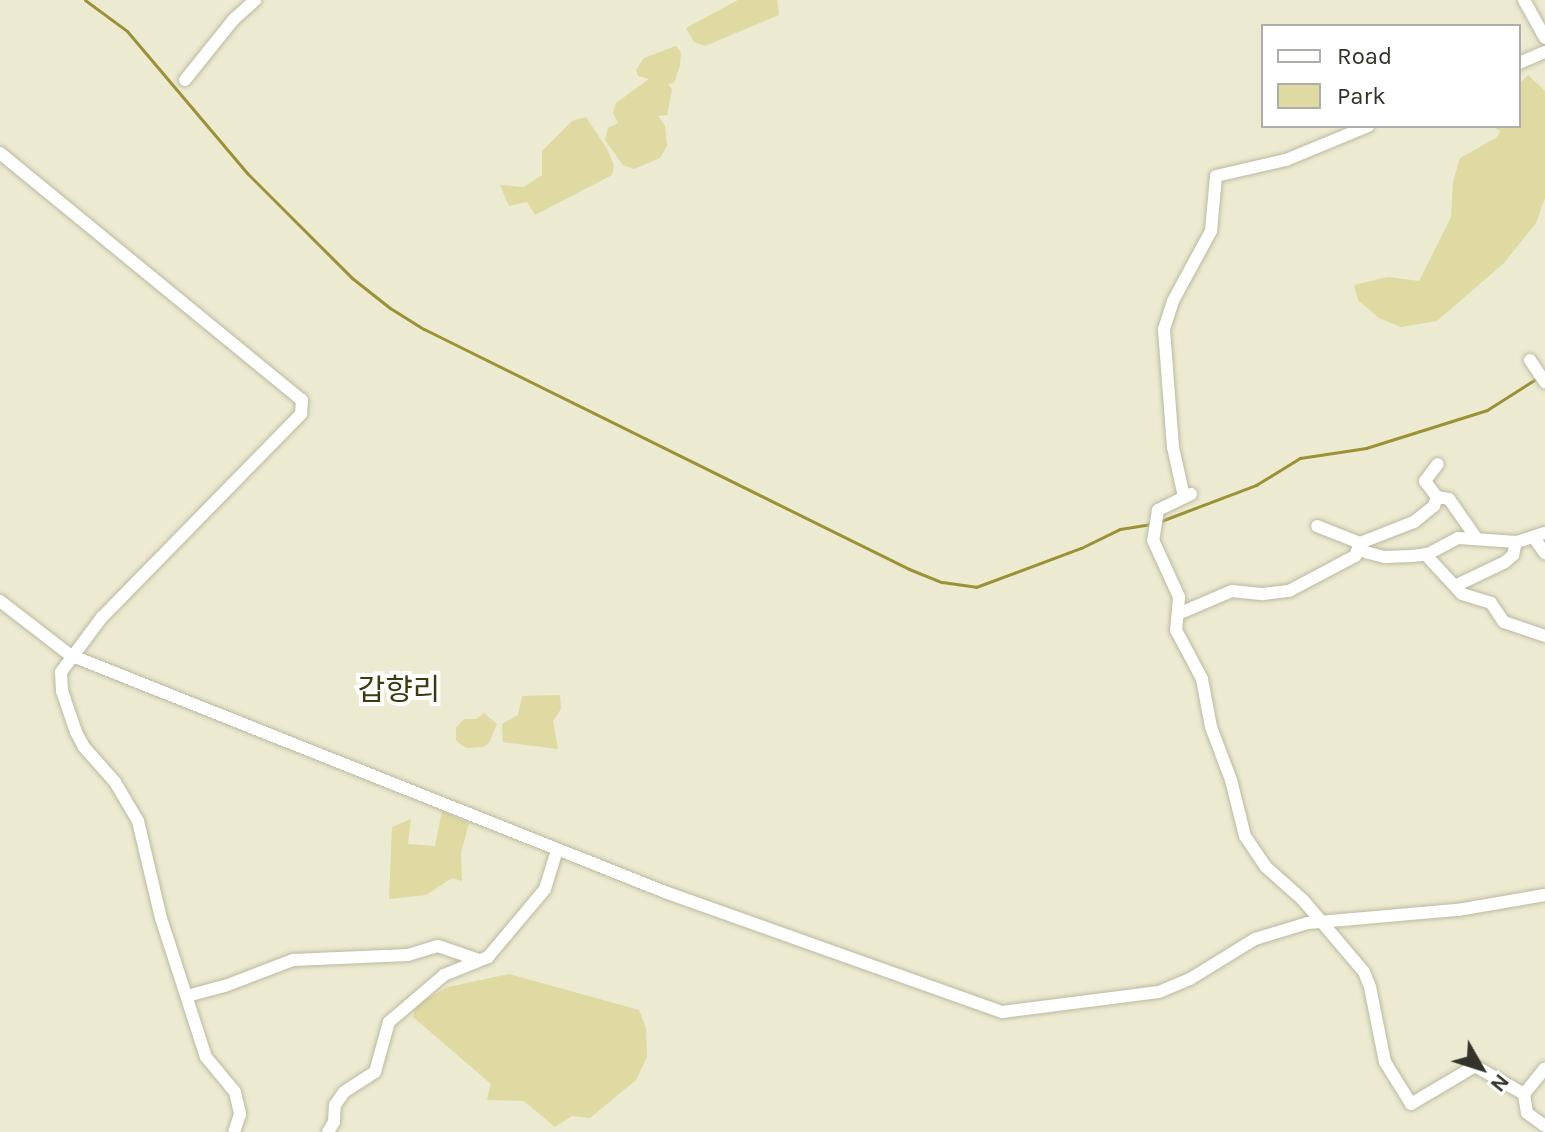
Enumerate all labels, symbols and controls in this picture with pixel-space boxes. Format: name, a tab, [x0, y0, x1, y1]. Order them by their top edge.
legend	[1261, 24, 1521, 128]
text: Road	[1337, 42, 1392, 70]
text: Park	[1337, 82, 1386, 110]
district label: 갑향리	[358, 672, 440, 708]
north arrow	[1441, 1028, 1521, 1108]
text: N	[1485, 1069, 1515, 1097]

